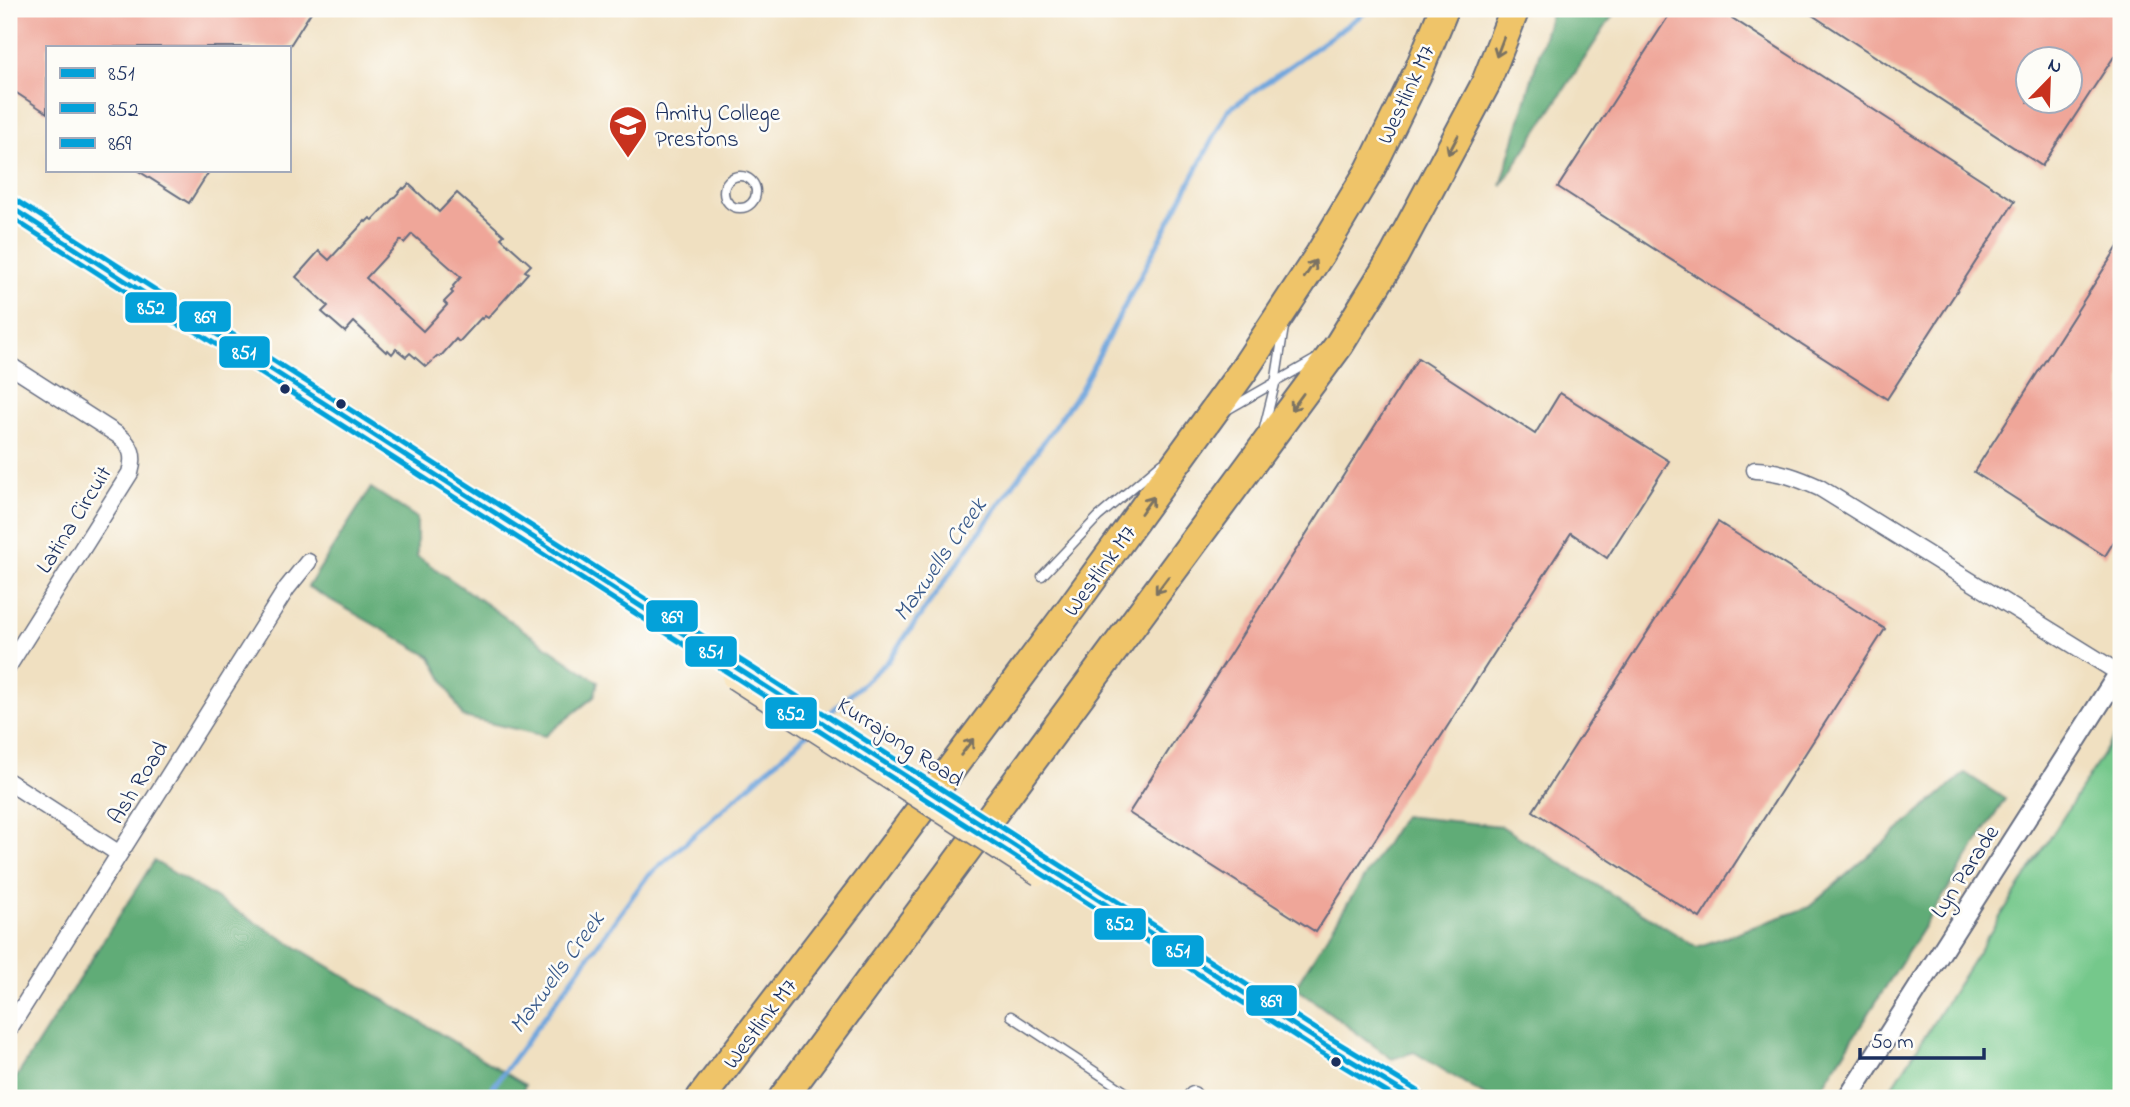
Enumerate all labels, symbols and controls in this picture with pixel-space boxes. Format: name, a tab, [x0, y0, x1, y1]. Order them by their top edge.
one-way arrow	[1493, 36, 1506, 57]
street label: Westlink M7	[1370, 39, 1445, 150]
legend	[46, 46, 290, 172]
north arrow	[2014, 46, 2084, 116]
text: N	[2043, 52, 2066, 82]
text: 851	[108, 60, 135, 90]
text: 852	[108, 96, 138, 126]
place label: Amity College Prestons	[655, 98, 781, 157]
school or university icon: Amity College Prestons	[607, 104, 649, 159]
text: 869	[108, 130, 132, 160]
one-way arrow	[1446, 135, 1460, 155]
one-way arrow	[1303, 260, 1317, 280]
line badge: 852	[124, 291, 178, 324]
text: 852	[136, 296, 165, 323]
line badge: 869	[178, 300, 232, 333]
text: 869	[193, 305, 216, 332]
line badge: 851	[218, 335, 271, 369]
text: 851	[231, 341, 256, 368]
unlabelled marker	[278, 382, 292, 396]
one-way arrow	[1290, 392, 1304, 411]
unlabelled marker	[334, 397, 348, 411]
street label: Latina Circuit	[29, 460, 121, 581]
water label: Maxwells Creek	[886, 490, 997, 629]
one-way arrow	[1140, 496, 1154, 515]
street label: Westlink M7	[1056, 518, 1146, 624]
one-way arrow	[1155, 575, 1169, 594]
line badge: 869	[645, 599, 699, 633]
text: 869	[660, 605, 683, 632]
line badge: 851	[684, 635, 738, 668]
text: 851	[698, 640, 723, 667]
street label: Kurrajong Road	[829, 690, 969, 797]
line badge: 852	[764, 696, 818, 730]
text: 852	[776, 702, 805, 729]
street label: Ash Road	[101, 735, 178, 831]
one-way arrow	[960, 738, 975, 757]
street label: Lyn Parade	[1924, 819, 2011, 927]
water label: Maxwells Creek	[502, 904, 615, 1042]
line badge: 852	[1093, 907, 1147, 941]
text: 852	[1105, 912, 1134, 939]
line badge: 851	[1151, 934, 1205, 968]
text: 851	[1165, 939, 1190, 966]
street label: Westlink M7	[716, 972, 806, 1077]
line badge: 869	[1245, 984, 1298, 1017]
text: 869	[1259, 989, 1282, 1016]
scale bar	[1860, 1016, 1985, 1060]
text: 50 m	[1871, 1028, 1914, 1058]
unlabelled marker	[1329, 1055, 1343, 1069]

